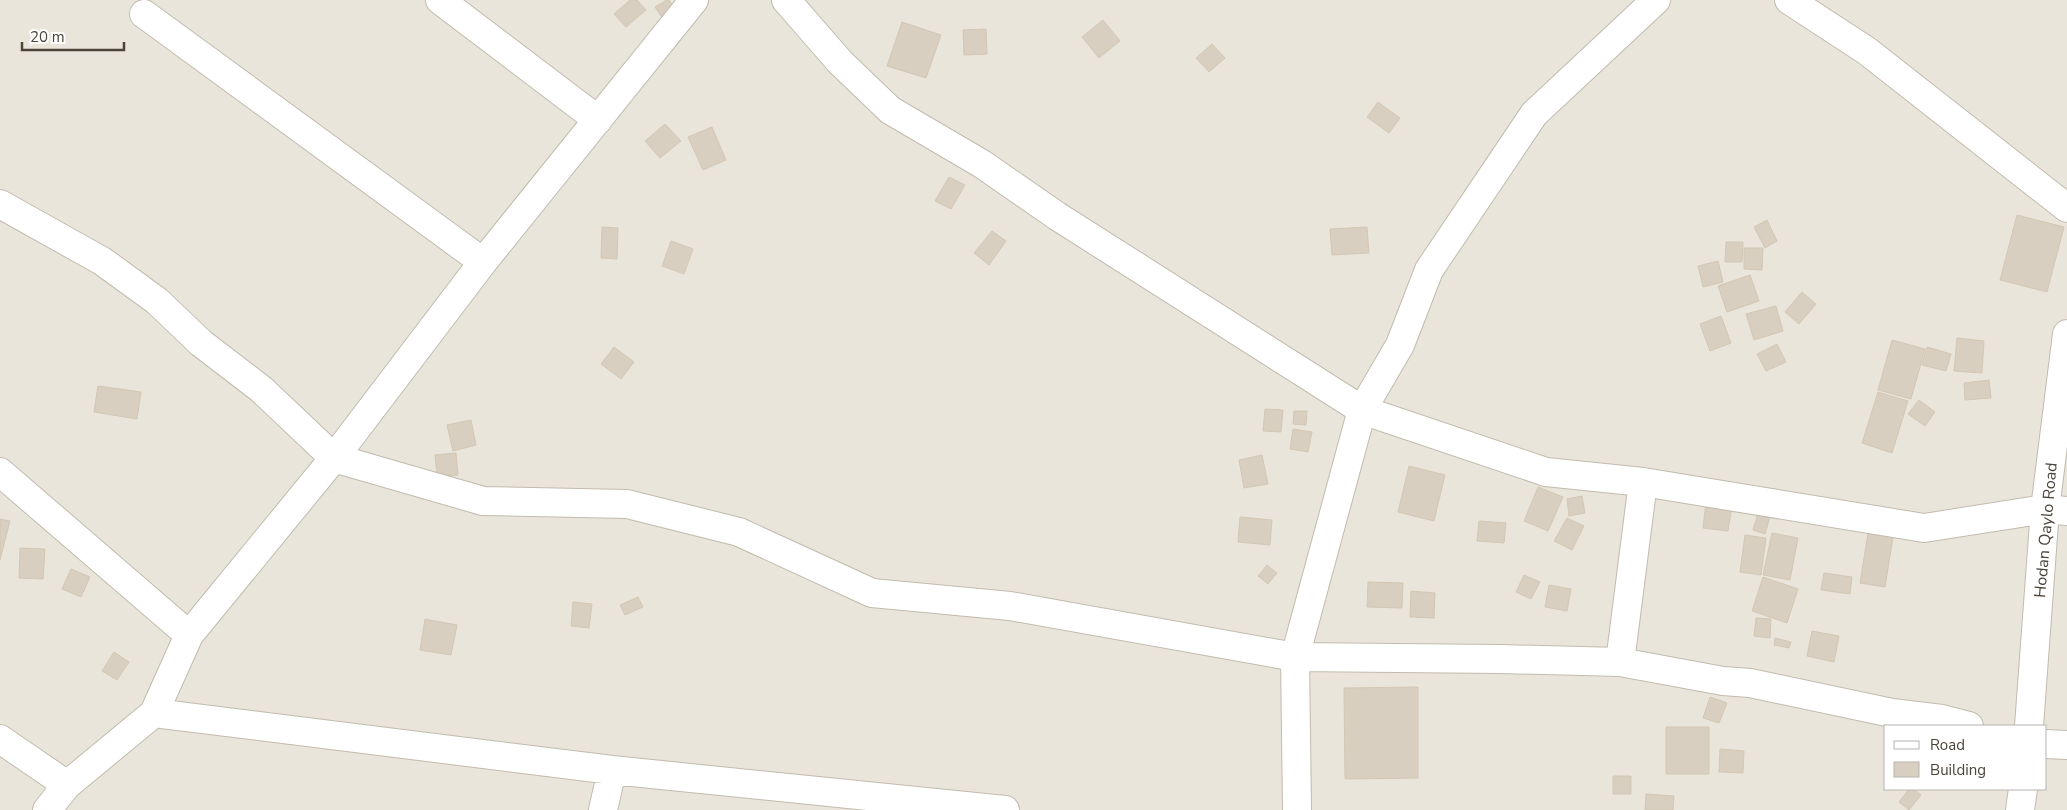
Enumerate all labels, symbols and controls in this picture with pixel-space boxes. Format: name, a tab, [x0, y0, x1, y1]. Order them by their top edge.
scale bar	[22, 20, 125, 52]
text: 20 m	[30, 27, 65, 47]
street label: Hodan Qaylo Road	[2029, 461, 2063, 599]
legend	[1884, 725, 2047, 790]
text: Road	[1930, 735, 1965, 755]
text: Building	[1930, 760, 1986, 780]

